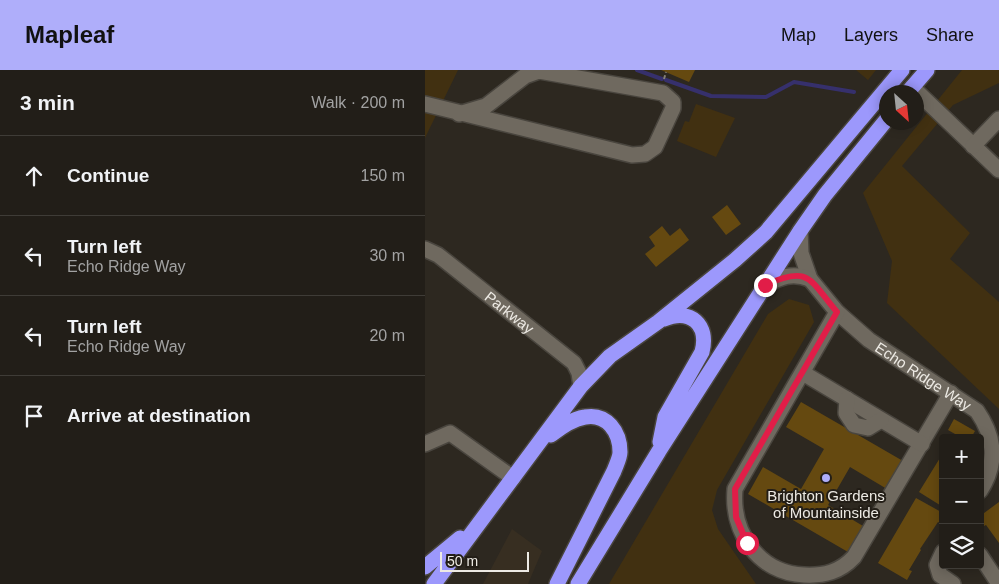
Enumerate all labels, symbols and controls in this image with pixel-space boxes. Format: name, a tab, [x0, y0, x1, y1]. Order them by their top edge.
text: Mapleaf	[25, 21, 114, 48]
text: Map	[781, 25, 816, 45]
text: Layers	[844, 25, 898, 45]
text: Share	[926, 25, 974, 45]
north arrow	[879, 85, 924, 130]
text: 3 min	[20, 91, 75, 114]
text: Walk · 200 m	[311, 94, 405, 111]
icon: ahead	[20, 162, 48, 190]
text: Continue	[67, 165, 149, 186]
text: 150 m	[361, 167, 405, 184]
text: Turn left	[67, 236, 142, 257]
icon: left	[20, 242, 48, 270]
text: 30 m	[369, 247, 405, 264]
text: Echo Ridge Way	[67, 258, 186, 275]
route end	[754, 274, 777, 297]
street label: Parkway	[482, 287, 538, 337]
text: Turn left	[67, 316, 142, 337]
icon: left	[20, 322, 48, 350]
text: 20 m	[369, 327, 405, 344]
text: Echo Ridge Way	[67, 338, 186, 355]
street label: Echo Ridge Way	[872, 338, 975, 414]
icon: arrive	[20, 402, 48, 430]
text: Arrive at destination	[67, 405, 251, 426]
map controls	[939, 434, 984, 569]
button: +	[939, 434, 984, 479]
marker: Brighton Gardens of Mountainside	[820, 472, 832, 484]
button: −	[939, 479, 984, 524]
place label: Brighton Gardens of Mountainside	[767, 487, 885, 521]
button: layers	[939, 524, 984, 569]
route start	[736, 532, 759, 555]
scale bar	[440, 549, 529, 572]
text: 50 m	[447, 553, 478, 569]

